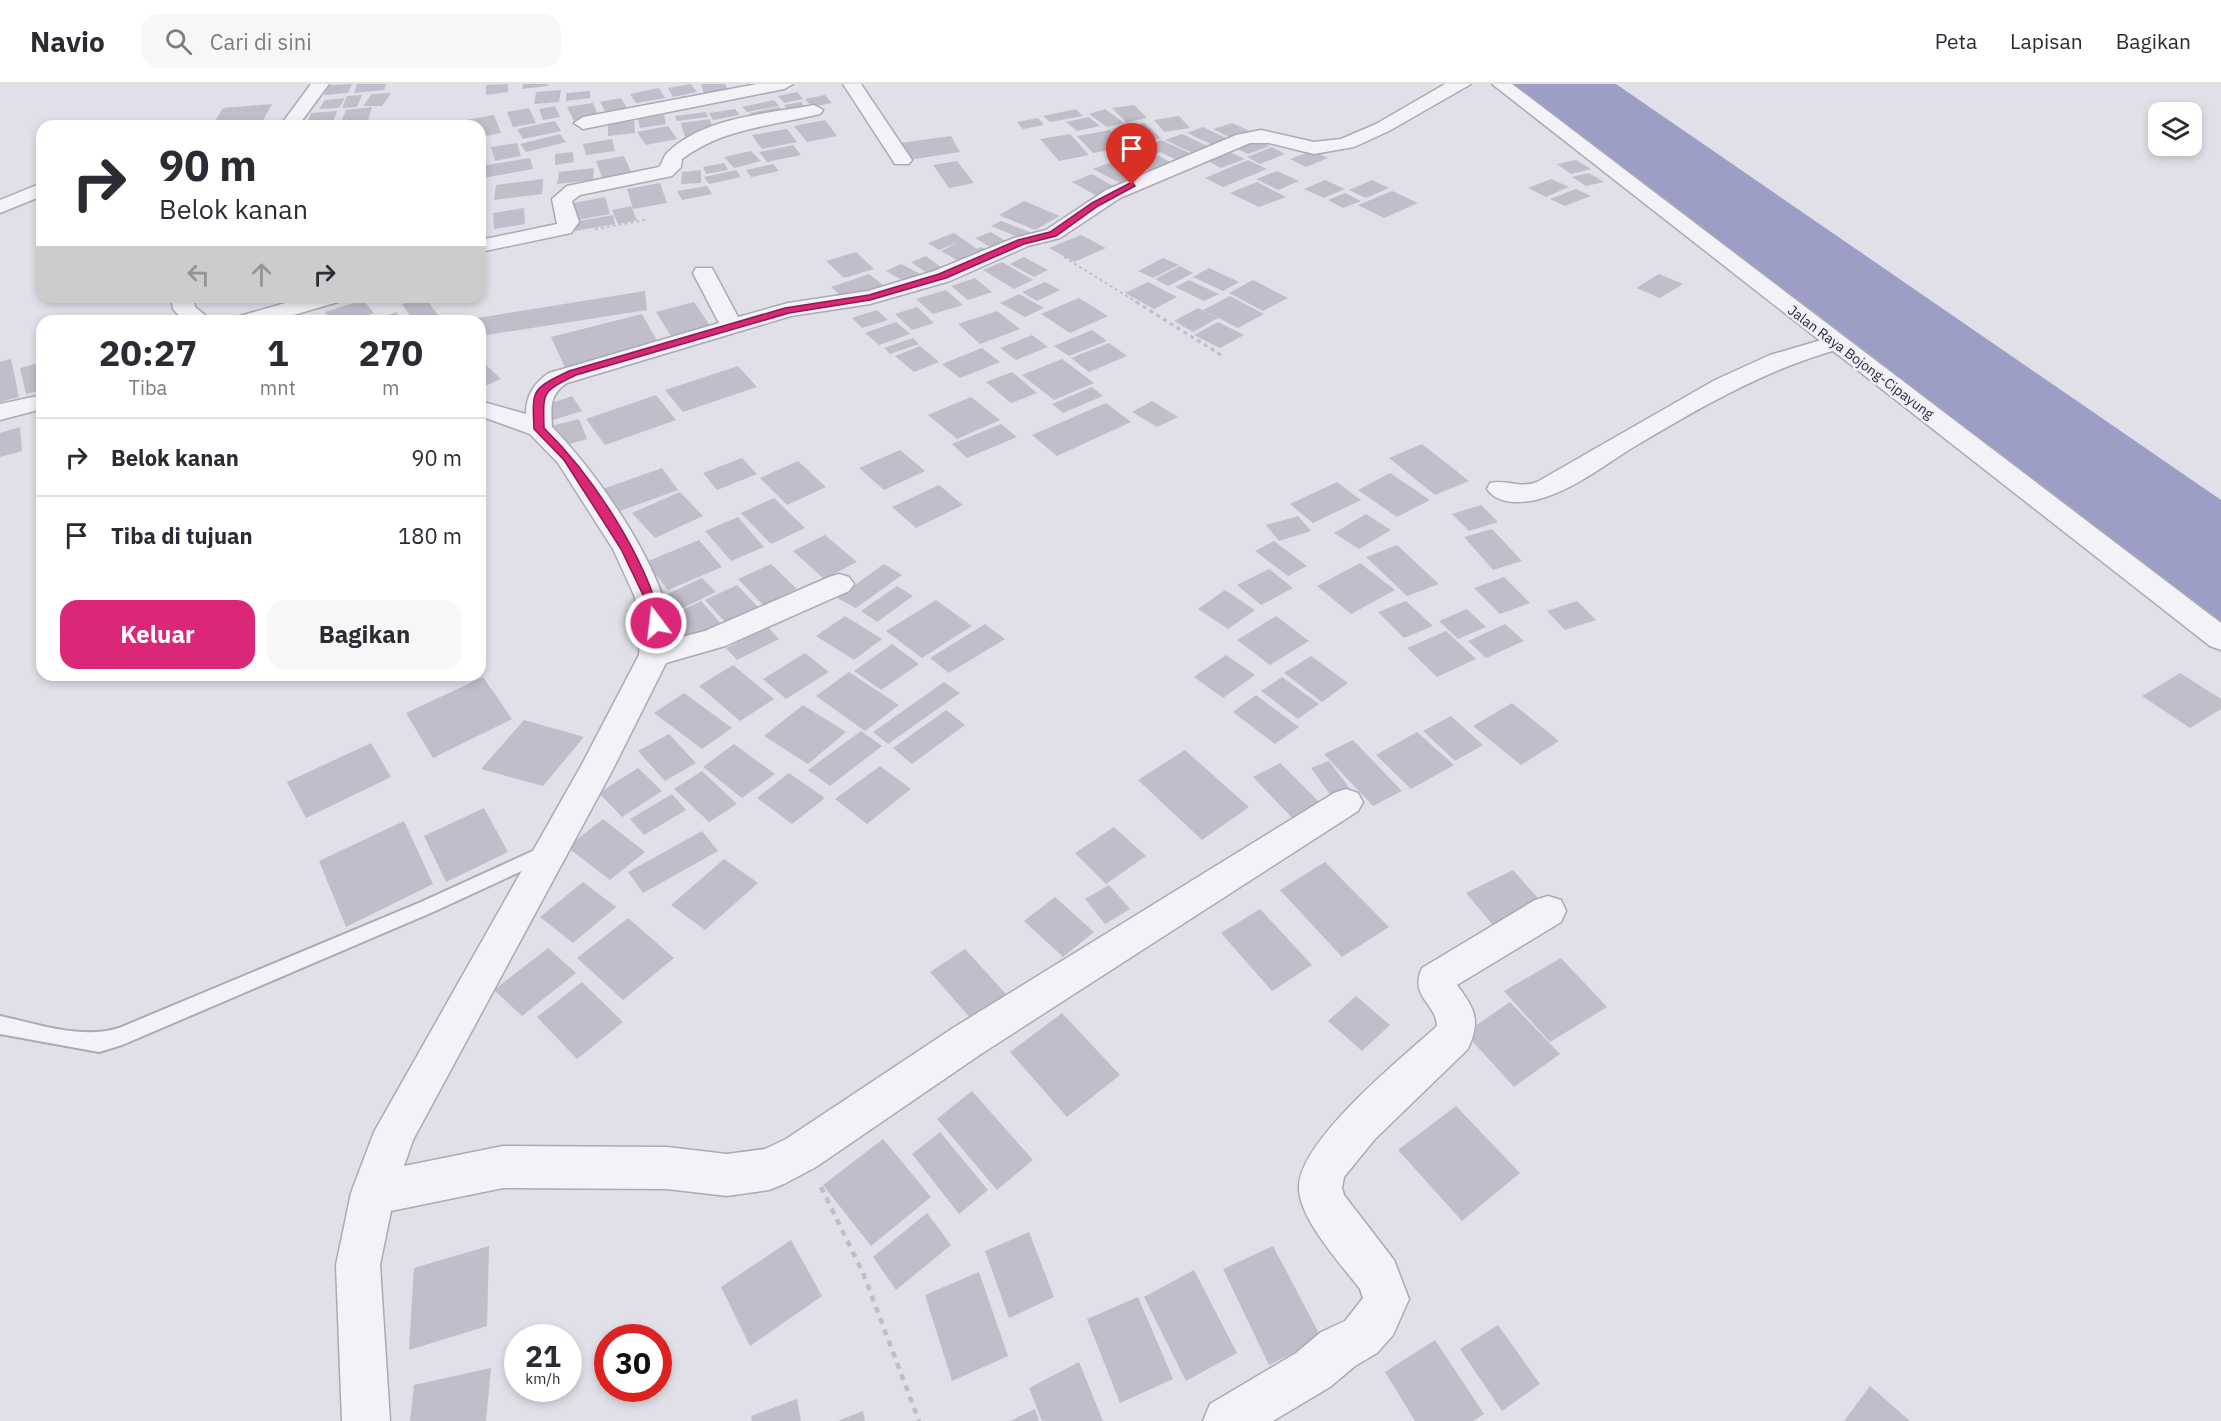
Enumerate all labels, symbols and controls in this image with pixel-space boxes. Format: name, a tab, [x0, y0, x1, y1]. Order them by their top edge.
search box	[141, 14, 561, 68]
text: Navio	[30, 23, 105, 60]
icon: search	[162, 25, 195, 58]
text: Cari di sini	[210, 27, 312, 56]
text: Peta	[1935, 27, 1977, 55]
text: Lapisan	[2010, 27, 2083, 55]
text: Bagikan	[2116, 27, 2191, 55]
map controls	[2148, 102, 2202, 156]
button: layers	[2148, 102, 2202, 156]
pin	[1106, 123, 1157, 185]
icon: arrive	[1115, 132, 1148, 165]
text: 90 m	[159, 138, 257, 193]
icon: right	[60, 144, 138, 222]
text: Belok kanan	[159, 191, 308, 226]
icon: left	[182, 258, 215, 291]
icon: ahead	[245, 258, 278, 291]
icon: right	[308, 258, 341, 291]
street label: Jalan Raya Bojong-Cipayung	[1784, 301, 1938, 423]
text: 20:27	[99, 329, 197, 376]
text: 1	[267, 329, 289, 376]
text: 270	[358, 329, 423, 376]
text: Tiba	[129, 374, 167, 401]
text: mnt	[260, 374, 296, 401]
text: m	[382, 374, 400, 401]
icon: right	[60, 441, 93, 474]
text: Belok kanan	[111, 443, 239, 472]
text: 90 m	[411, 443, 462, 472]
icon: arrive	[60, 519, 93, 552]
text: Tiba di tujuan	[111, 521, 253, 550]
text: 180 m	[398, 521, 462, 550]
position arrow	[624, 591, 688, 655]
button: Keluar	[60, 600, 255, 669]
button: Bagikan	[267, 600, 462, 669]
speed limit sign: 30	[594, 1324, 672, 1402]
text: 21	[525, 1336, 561, 1375]
text: km/h	[525, 1369, 561, 1388]

